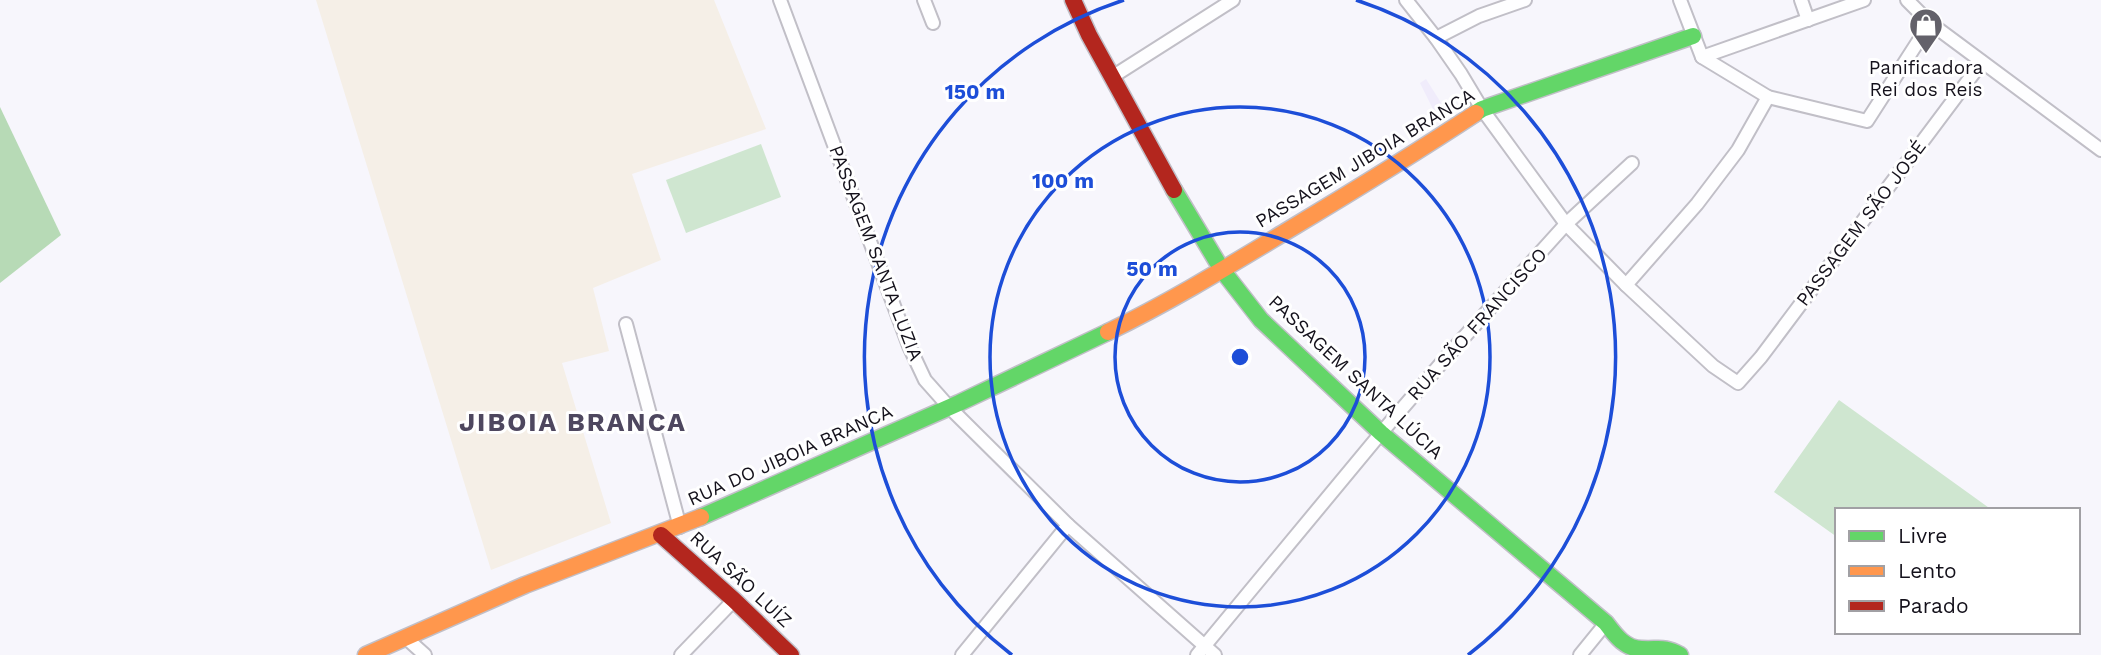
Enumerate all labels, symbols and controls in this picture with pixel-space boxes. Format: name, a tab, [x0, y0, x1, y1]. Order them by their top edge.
shop icon: Panificadora Rei dos Reis	[1907, 6, 1945, 55]
place label: Panificadora Rei dos Reis	[1869, 56, 1984, 101]
text: 150 m	[945, 79, 1005, 104]
street label: PASSAGEM JIBOIA BRANCA	[1251, 83, 1479, 233]
street label: PASSAGEM SÃO JOSÉ	[1791, 136, 1931, 310]
street label: PASSAGEM SANTA LUZIA	[824, 142, 928, 365]
text: 100 m	[1032, 168, 1094, 193]
street label: RUA SÃO FRANCISCO	[1402, 243, 1552, 405]
text: 50 m	[1126, 256, 1178, 281]
street label: PASSAGEM SANTA LÚCIA	[1264, 290, 1448, 464]
centre of rings	[1228, 345, 1252, 369]
street label: RUA DO JIBOIA BRANCA	[684, 399, 896, 511]
district label: JIBOIA BRANCA	[459, 407, 687, 437]
legend	[1835, 508, 2080, 634]
text: Livre	[1898, 523, 1947, 548]
street label: RUA SÃO LUÍZ	[685, 526, 797, 632]
text: Lento	[1898, 558, 1957, 583]
text: Parado	[1898, 593, 1969, 618]

